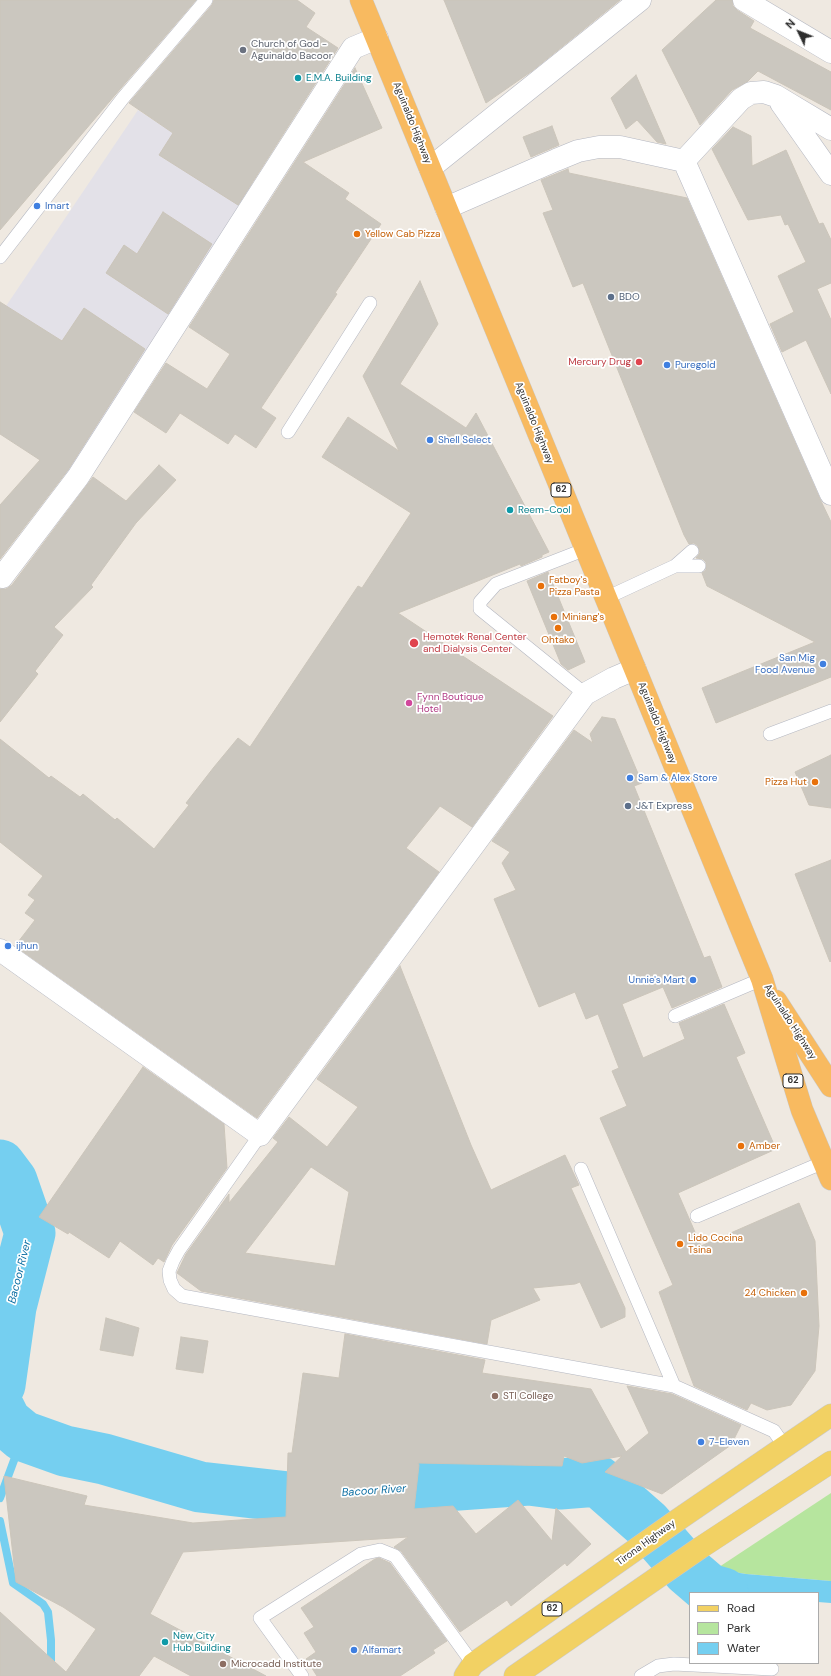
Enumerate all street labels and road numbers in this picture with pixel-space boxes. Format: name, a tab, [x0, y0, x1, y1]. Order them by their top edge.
street label: Aguinaldo Highway	[390, 80, 434, 166]
street label: Aguinaldo Highway	[512, 380, 556, 466]
road number: 62	[551, 483, 571, 497]
street label: Aguinaldo Highway	[635, 680, 679, 766]
street label: Aguinaldo Highway	[761, 982, 819, 1062]
road number: 62	[783, 1074, 803, 1088]
street label: Tirona Highway	[614, 1518, 678, 1568]
road number: 62	[542, 1602, 562, 1616]

